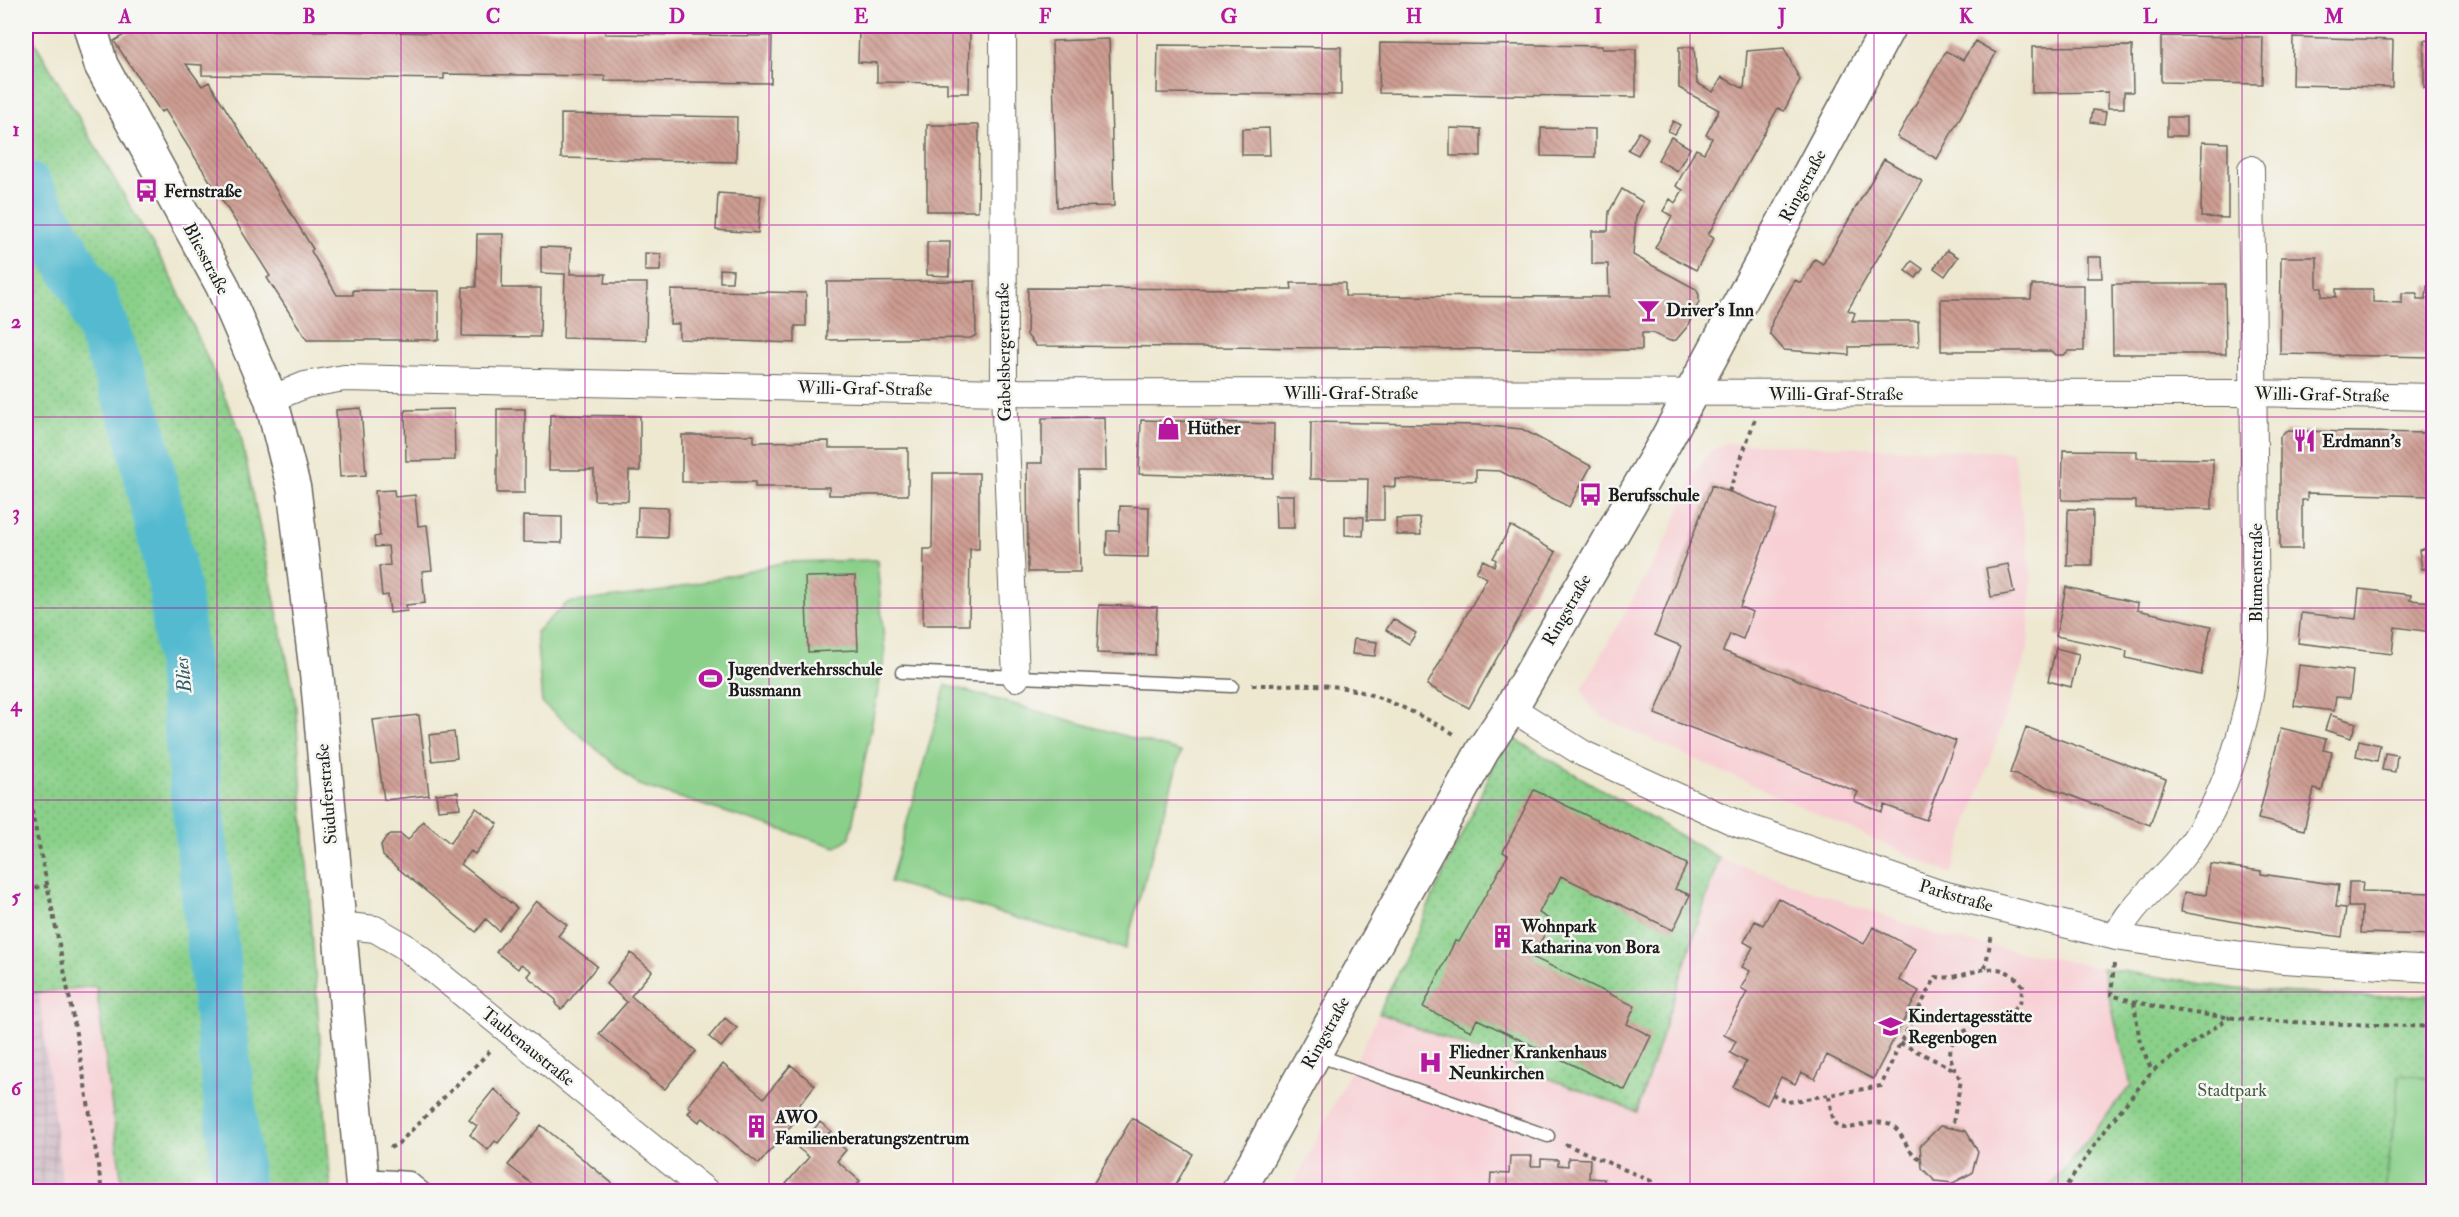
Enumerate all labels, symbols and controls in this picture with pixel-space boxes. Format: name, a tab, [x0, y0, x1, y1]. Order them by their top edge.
text: A	[118, 4, 132, 29]
text: B	[302, 4, 316, 29]
text: C	[486, 4, 500, 29]
text: D	[669, 4, 685, 29]
text: E	[854, 4, 869, 29]
text: F	[1039, 4, 1052, 29]
text: G	[1221, 4, 1238, 29]
text: H	[1406, 4, 1422, 29]
text: I	[1594, 4, 1602, 29]
text: J	[1777, 4, 1786, 29]
text: K	[1959, 4, 1974, 29]
text: L	[2143, 4, 2158, 29]
text: M	[2323, 4, 2344, 29]
text: 1	[12, 117, 20, 142]
street label: Ringstraße	[1774, 145, 1832, 226]
bus stop icon: Fernstraße	[133, 178, 159, 204]
place label: Fernstraße	[164, 180, 242, 203]
street label: Bliesstraße	[178, 219, 235, 299]
street label: Gabelsbergerstraße	[991, 282, 1017, 422]
bar icon: Driver's Inn	[1635, 297, 1661, 323]
place label: Driver's Inn	[1666, 299, 1755, 322]
text: 2	[11, 309, 21, 334]
street label: Willi-Graf-Straße	[797, 376, 933, 402]
street label: Willi-Graf-Straße	[1283, 382, 1419, 405]
street label: Willi-Graf-Straße	[2254, 382, 2390, 408]
street label: Willi-Graf-Straße	[1768, 383, 1904, 406]
shop icon: Hüther	[1156, 415, 1182, 441]
place label: Hüther	[1187, 417, 1241, 440]
restaurant icon: Erdmann's	[2291, 428, 2317, 454]
place label: Erdmann's	[2322, 430, 2401, 453]
bus stop icon: Berufsschule	[1577, 482, 1603, 508]
place label: Berufsschule	[1608, 484, 1700, 507]
text: 3	[12, 500, 20, 525]
street label: Blumenstraße	[2245, 523, 2268, 623]
street label: Ringstraße	[1537, 570, 1597, 650]
water label: Blies	[169, 656, 197, 695]
place label: Jugendverkehrsschule Bussmann	[727, 658, 883, 702]
sports icon: Jugendverkehrsschule Bussmann	[697, 666, 723, 692]
text: 4	[10, 692, 23, 717]
street label: Süduferstraße	[311, 742, 343, 845]
street label: Parkstraße	[1916, 874, 1996, 918]
text: 5	[12, 884, 22, 909]
place label: Wohnpark Katharina von Bora	[1520, 915, 1660, 959]
building icon: Wohnpark Katharina von Bora	[1490, 923, 1516, 949]
street label: Ringstraße	[1297, 992, 1355, 1073]
street label: Taubenaustraße	[477, 1002, 580, 1092]
place label: Kindertagesstätte Regenbogen	[1908, 1005, 2033, 1049]
school or university icon: Kindertagesstätte Regenbogen	[1877, 1013, 1903, 1039]
place label: Fliedner Krankenhaus Neunkirchen	[1448, 1041, 1607, 1085]
hospital icon: Fliedner Krankenhaus Neunkirchen	[1418, 1049, 1444, 1075]
text: 6	[11, 1076, 23, 1101]
park label: Stadtpark	[2197, 1079, 2267, 1102]
place label: AWO Familienberatungszentrum	[774, 1106, 970, 1150]
building icon: AWO Familienberatungszentrum	[744, 1114, 770, 1140]

